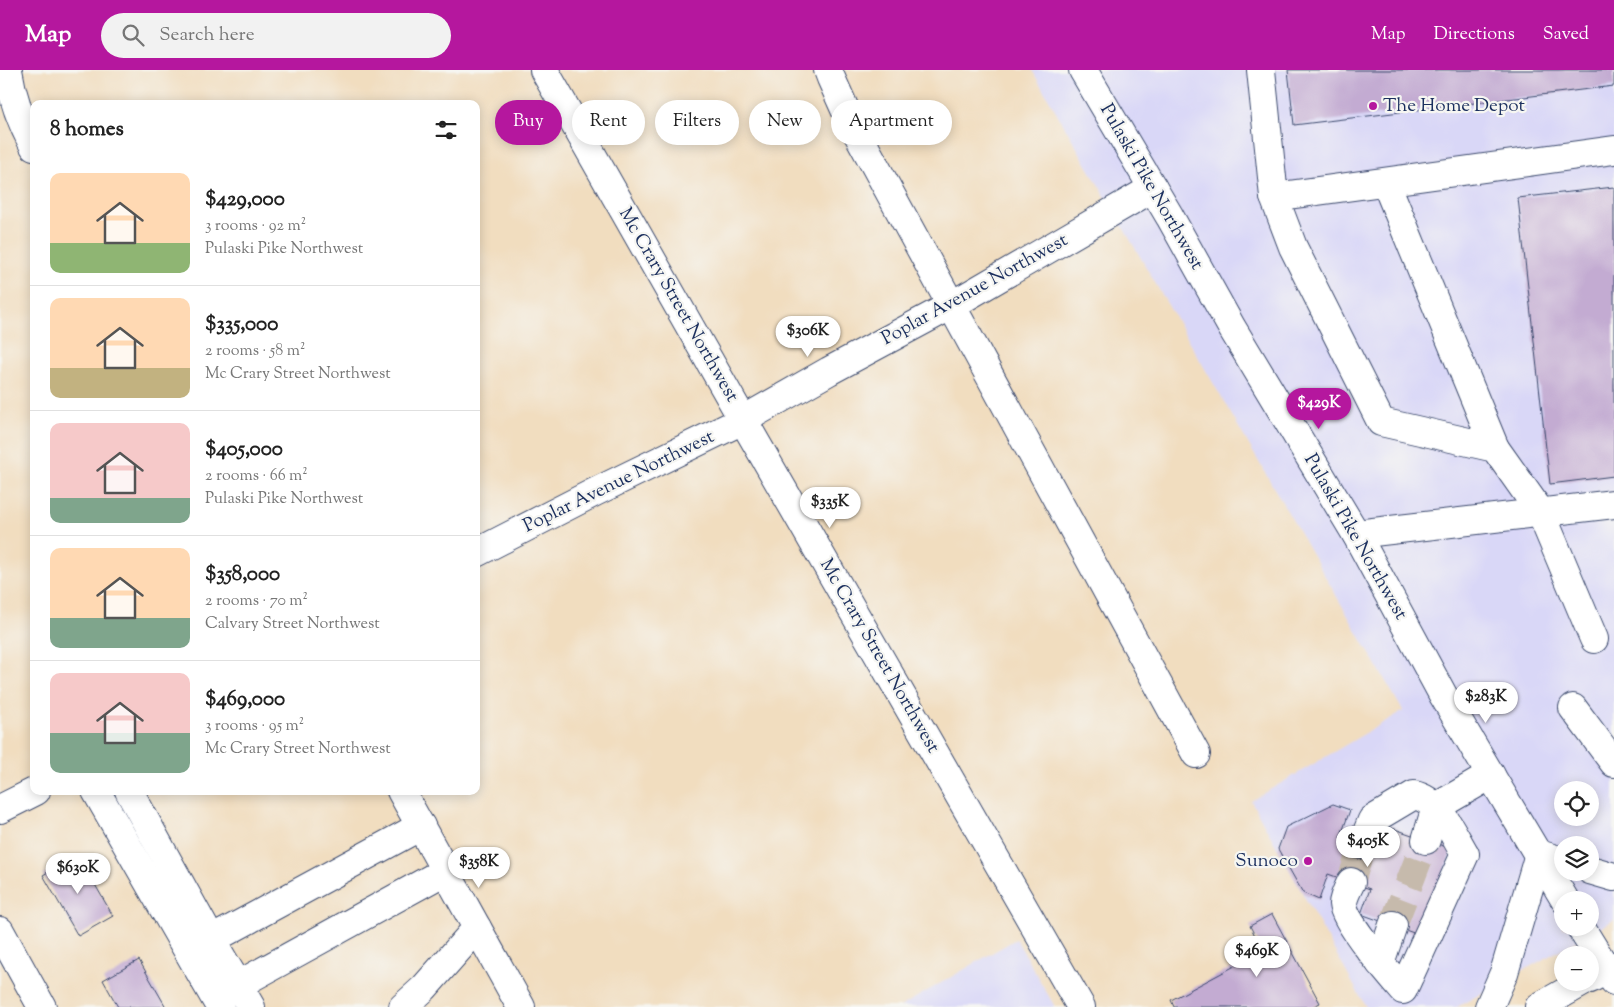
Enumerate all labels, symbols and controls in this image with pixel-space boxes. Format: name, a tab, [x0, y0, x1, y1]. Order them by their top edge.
search box	[101, 13, 451, 58]
text: Map	[25, 18, 71, 52]
icon: search	[119, 21, 147, 49]
text: Search here	[159, 22, 255, 49]
text: Map	[1371, 22, 1406, 48]
text: Directions	[1434, 22, 1515, 48]
text: Saved	[1543, 22, 1589, 48]
place label: The Home Depot	[1383, 93, 1526, 120]
street label: Pulaski Pike Northwest	[1092, 99, 1210, 276]
chip: Buy	[495, 100, 562, 145]
chip: Rent	[572, 100, 645, 145]
chip: Filters	[655, 100, 739, 145]
chip: New	[749, 100, 821, 145]
chip: Apartment	[831, 100, 952, 145]
marker: The Home Depot	[1367, 100, 1379, 112]
text: 8 homes	[50, 115, 124, 145]
icon: filters	[432, 116, 460, 144]
text: $429,000	[205, 185, 285, 215]
icon: home	[90, 193, 150, 253]
street label: Mc Crary Street Northwest	[611, 203, 745, 408]
text: 3 rooms · 92 m²	[205, 215, 306, 238]
street label: Poplar Avenue Northwest	[877, 227, 1074, 353]
text: Pulaski Pike Northwest	[205, 238, 363, 261]
text: $335,000	[205, 310, 278, 340]
pin: $306K	[773, 316, 843, 358]
icon: home	[90, 318, 150, 378]
text: $306K	[787, 320, 829, 343]
text: 2 rooms · 58 m²	[205, 340, 305, 363]
text: Mc Crary Street Northwest	[205, 363, 391, 386]
pin: $429K	[1284, 388, 1354, 430]
text: $429K	[1297, 392, 1341, 415]
street label: Poplar Avenue Northwest	[519, 424, 719, 540]
text: $405,000	[205, 435, 283, 465]
icon: home	[90, 443, 150, 503]
street label: Pulaski Pike Northwest	[1296, 449, 1414, 626]
text: 2 rooms · 66 m²	[205, 465, 308, 488]
pin: $335K	[795, 486, 865, 529]
text: Pulaski Pike Northwest	[205, 488, 363, 511]
text: $335K	[811, 491, 849, 514]
street label: Mc Crary Street Northwest	[812, 554, 946, 759]
text: $358,000	[205, 560, 280, 590]
icon: home	[90, 568, 150, 628]
text: 2 rooms · 70 m²	[205, 590, 308, 613]
text: Calvary Street Northwest	[205, 613, 380, 636]
pin: $283K	[1451, 682, 1521, 724]
text: $469,000	[205, 685, 285, 715]
text: $283K	[1465, 686, 1507, 709]
icon: home	[90, 693, 150, 753]
text: 3 rooms · 95 m²	[205, 715, 304, 738]
text: Mc Crary Street Northwest	[205, 738, 391, 761]
map controls	[1554, 781, 1599, 991]
button: locate	[1554, 781, 1599, 826]
pin: $405K	[1333, 826, 1403, 868]
text: $405K	[1347, 830, 1389, 853]
button: layers	[1554, 836, 1599, 881]
pin: $358K	[444, 846, 514, 889]
place label: Sunoco	[1235, 848, 1298, 875]
text: $358K	[459, 851, 499, 874]
pin: $630K	[43, 852, 113, 895]
marker: Sunoco	[1302, 855, 1314, 867]
text: $630K	[57, 857, 99, 880]
button: +	[1554, 891, 1599, 936]
pin: $469K	[1222, 936, 1292, 978]
text: $469K	[1235, 940, 1279, 963]
button: −	[1554, 946, 1599, 991]

